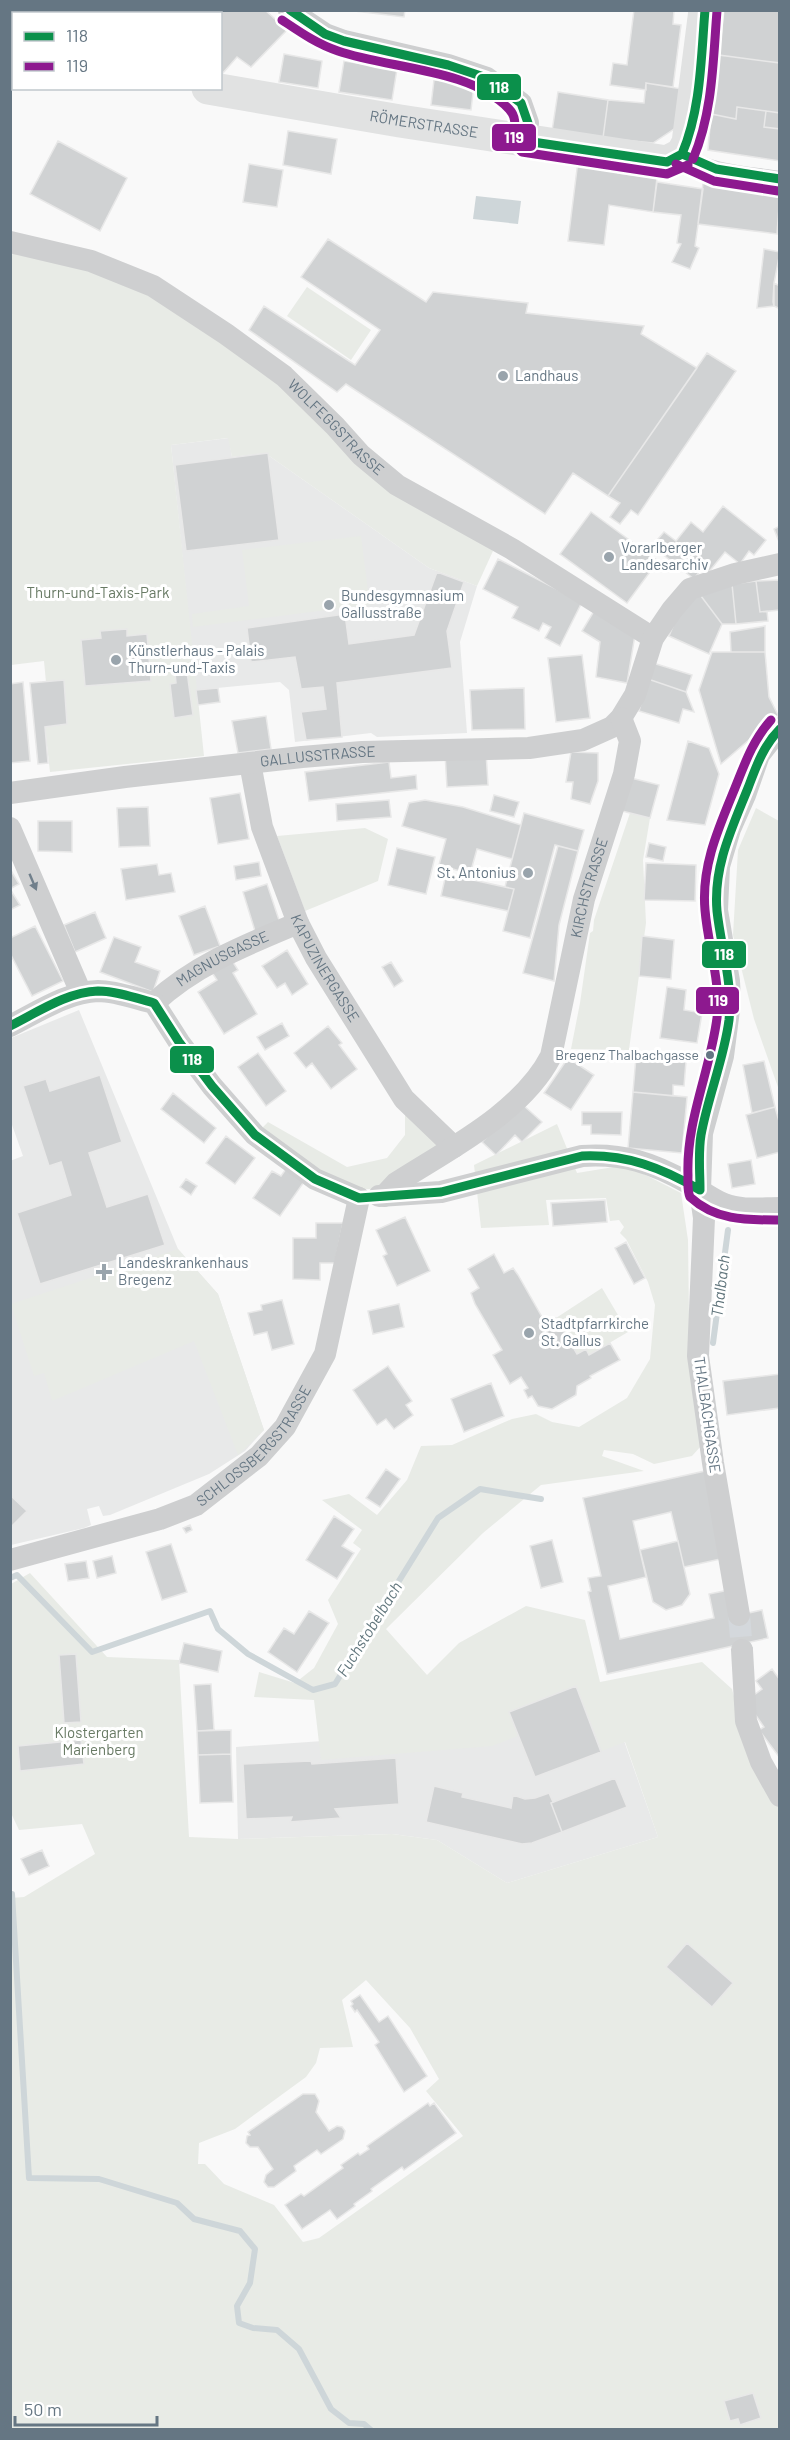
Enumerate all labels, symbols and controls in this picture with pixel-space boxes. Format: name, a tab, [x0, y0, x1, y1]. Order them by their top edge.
legend	[12, 12, 222, 90]
text: 118	[66, 24, 88, 46]
text: 119	[66, 54, 88, 76]
line badge: 118	[476, 73, 522, 101]
text: 118	[489, 77, 509, 96]
street label: RÖMERSTRASSE	[369, 106, 480, 141]
line badge: 119	[491, 123, 537, 152]
text: 119	[504, 127, 524, 146]
place label: Landhaus	[515, 366, 578, 384]
marker: Landhaus	[496, 369, 510, 383]
street label: WOLFEGGSTRASSE	[285, 375, 388, 478]
place label: Vorarlberger Landesarchiv	[621, 538, 708, 573]
marker: Vorarlberger Landesarchiv	[602, 550, 616, 564]
park label: Thurn-und-Taxis-Park	[27, 583, 170, 601]
place label: Bundesgymnasium Gallusstraße	[341, 586, 464, 621]
marker: Bundesgymnasium Gallusstraße	[322, 598, 336, 612]
place label: Künstlerhaus - Palais Thurn-und-Taxis	[128, 641, 264, 676]
marker: Künstlerhaus - Palais Thurn-und-Taxis	[109, 653, 123, 667]
street label: GALLUSSTRASSE	[259, 742, 376, 770]
street label: KIRCHSTRASSE	[566, 835, 611, 939]
place label: St. Antonius	[437, 863, 516, 881]
marker: St. Antonius	[521, 866, 535, 880]
one-way arrow	[28, 873, 38, 891]
street label: KAPUZINERGASSE	[287, 911, 364, 1025]
street label: MAGNUSGASSE	[172, 926, 271, 990]
line badge: 118	[701, 940, 747, 969]
text: 118	[714, 944, 734, 963]
line badge: 119	[695, 986, 740, 1015]
text: 119	[708, 990, 728, 1009]
line badge: 118	[169, 1045, 215, 1074]
place label: Bregenz Thalbachgasse	[555, 1046, 699, 1063]
text: 118	[182, 1049, 202, 1068]
marker: Bregenz Thalbachgasse	[704, 1049, 716, 1061]
place label: Landeskrankenhaus Bregenz	[118, 1253, 248, 1288]
water label: Thalbach	[706, 1254, 733, 1318]
marker: Landeskrankenhaus Bregenz	[95, 1263, 113, 1281]
place label: Stadtpfarrkirche St. Gallus	[541, 1314, 649, 1349]
marker: Stadtpfarrkirche St. Gallus	[522, 1326, 536, 1340]
street label: THALBACHGASSE	[691, 1356, 725, 1474]
street label: SCHLOSSBERGSTRASSE	[192, 1382, 314, 1510]
water label: Fuchstobelbach	[332, 1578, 405, 1680]
park label: Klostergarten Marienberg	[54, 1723, 144, 1758]
scale bar	[15, 2389, 158, 2427]
text: 50 m	[24, 2398, 62, 2420]

